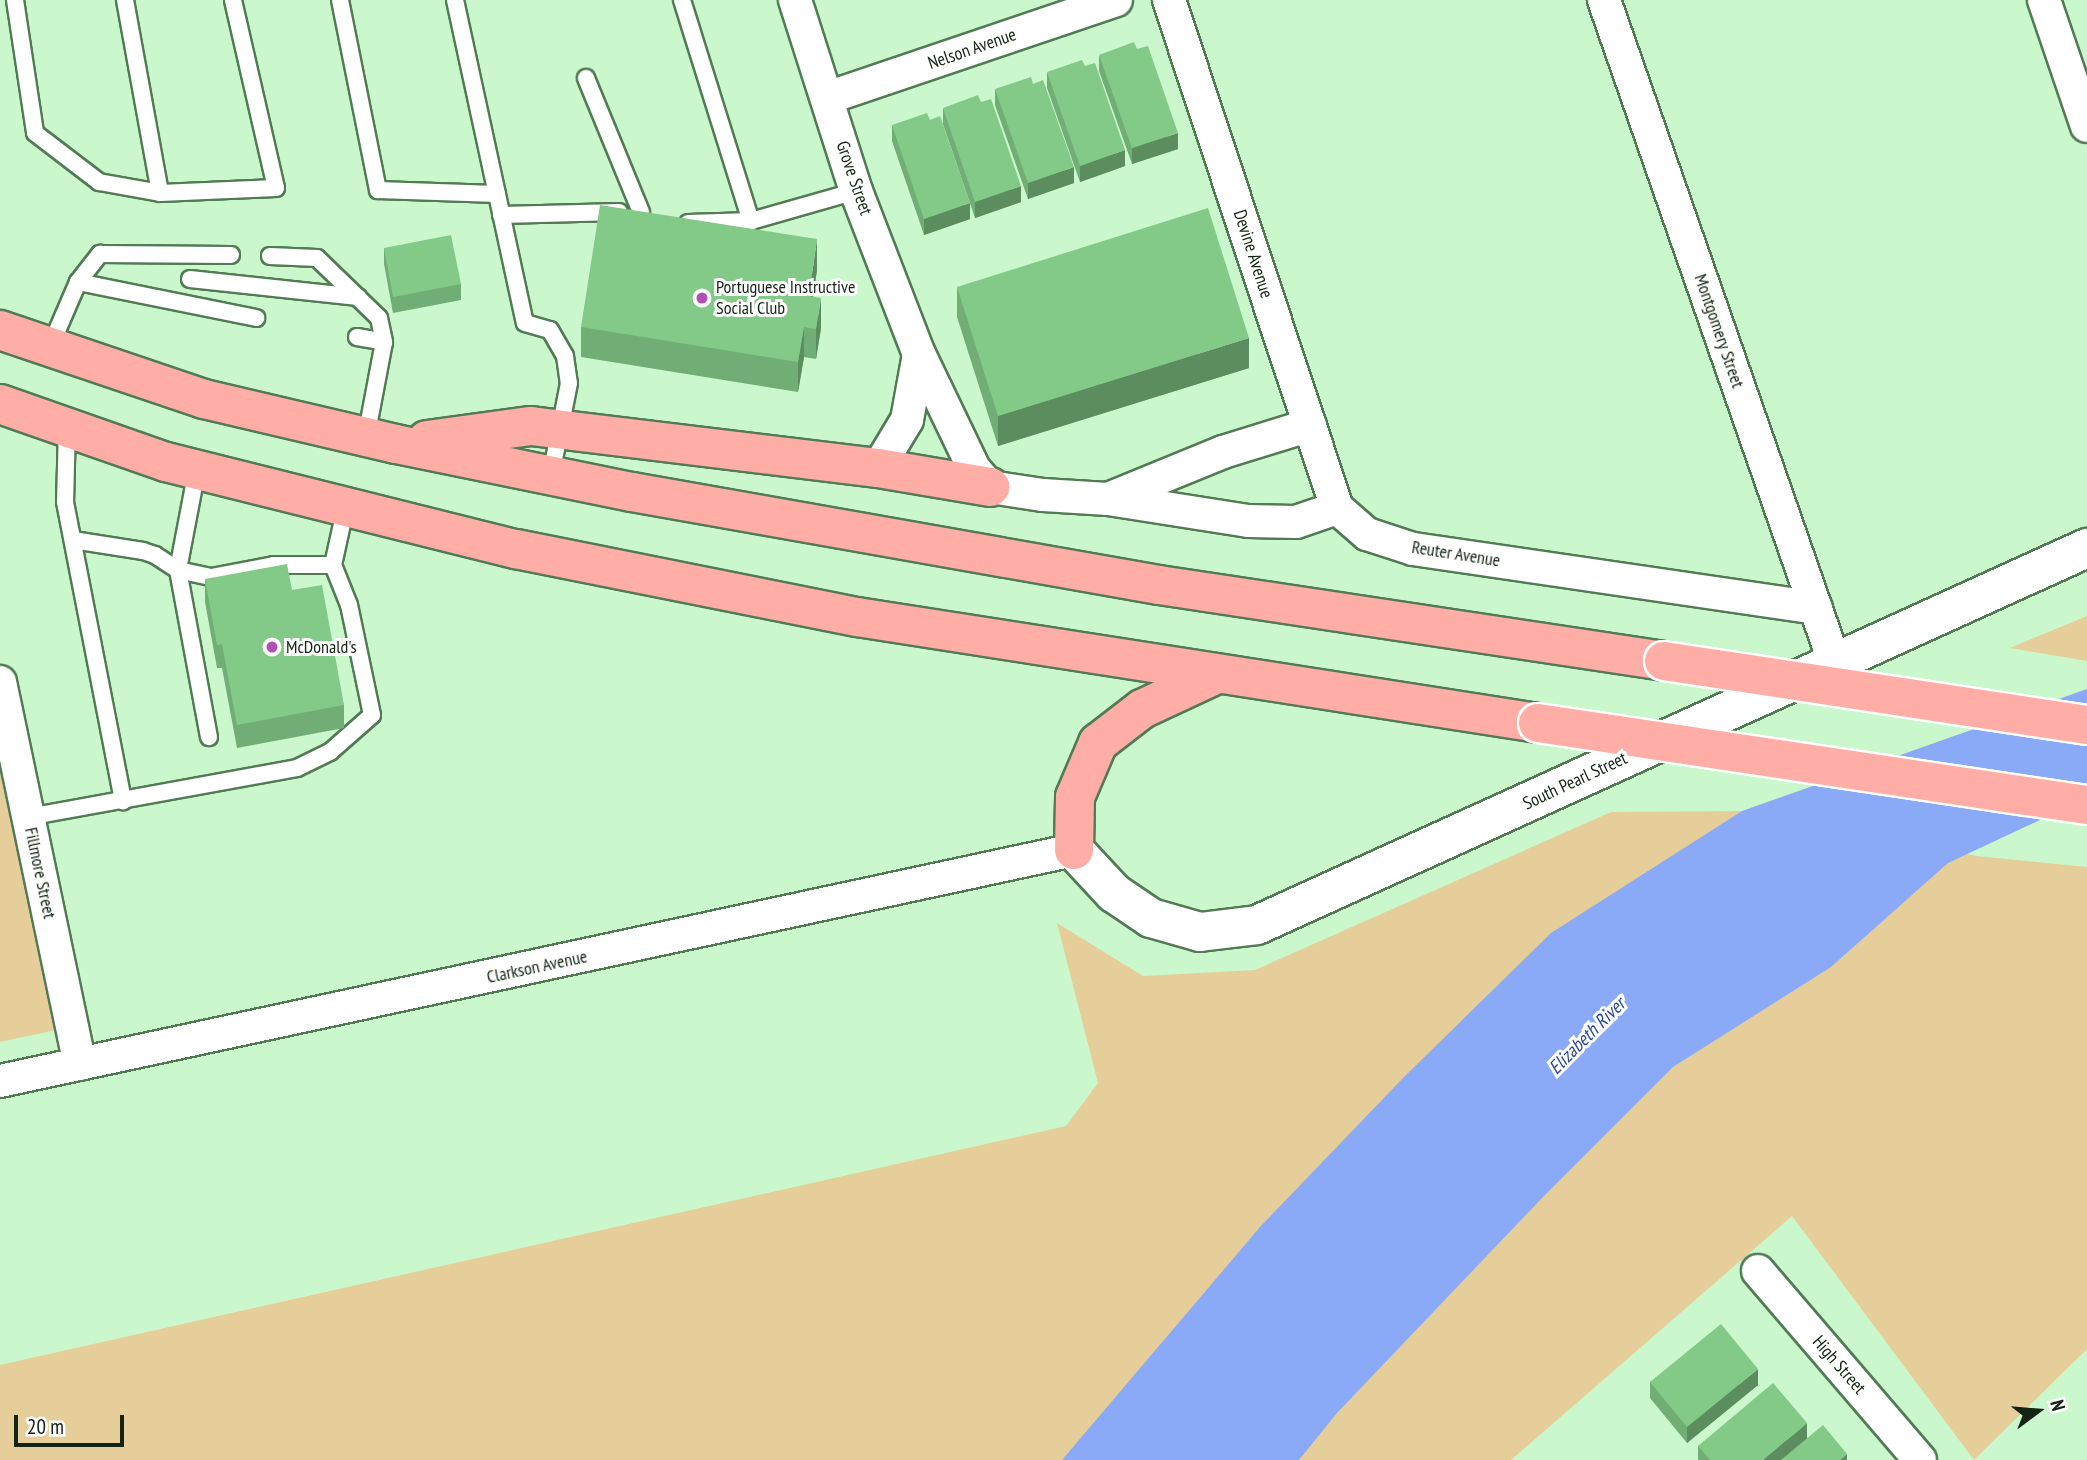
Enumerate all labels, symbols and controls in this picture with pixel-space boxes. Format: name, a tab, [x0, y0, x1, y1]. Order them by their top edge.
street label: Nelson Avenue	[925, 24, 1019, 74]
street label: Grove Street	[831, 138, 877, 218]
street label: Devine Avenue	[1228, 207, 1278, 301]
street label: Montgomery Street	[1689, 271, 1749, 391]
place label: Portuguese Instructive Social Club	[716, 277, 855, 320]
marker: Portuguese Instructive Social Club	[694, 290, 710, 306]
street label: Reuter Avenue	[1410, 536, 1502, 572]
place label: McDonald's	[286, 636, 357, 658]
marker: McDonald's	[264, 639, 280, 655]
street label: South Pearl Street	[1519, 747, 1631, 815]
street label: Fillmore Street	[20, 825, 60, 921]
street label: Clarkson Avenue	[485, 946, 589, 988]
water label: Elizabeth River	[1544, 993, 1630, 1079]
street label: High Street	[1808, 1331, 1870, 1399]
north arrow	[2003, 1376, 2073, 1446]
text: N	[2045, 1397, 2071, 1413]
scale bar	[18, 1400, 128, 1444]
text: 20 m	[27, 1413, 64, 1440]

